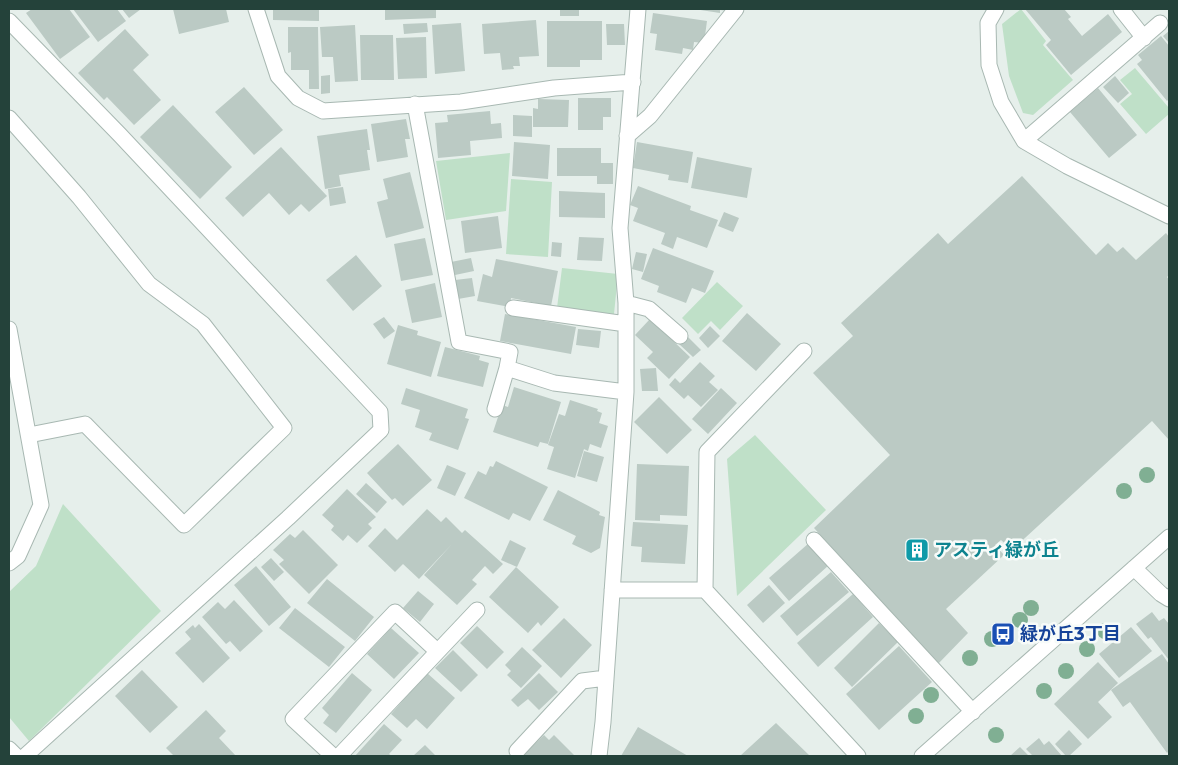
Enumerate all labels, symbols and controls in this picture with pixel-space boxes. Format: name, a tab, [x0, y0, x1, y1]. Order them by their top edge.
building icon: アスティ緑が丘	[904, 537, 930, 563]
place label: アスティ緑が丘	[934, 539, 1059, 561]
bus stop icon: 緑が丘3丁目	[990, 621, 1016, 647]
place label: 緑が丘3丁目	[1020, 623, 1121, 645]

